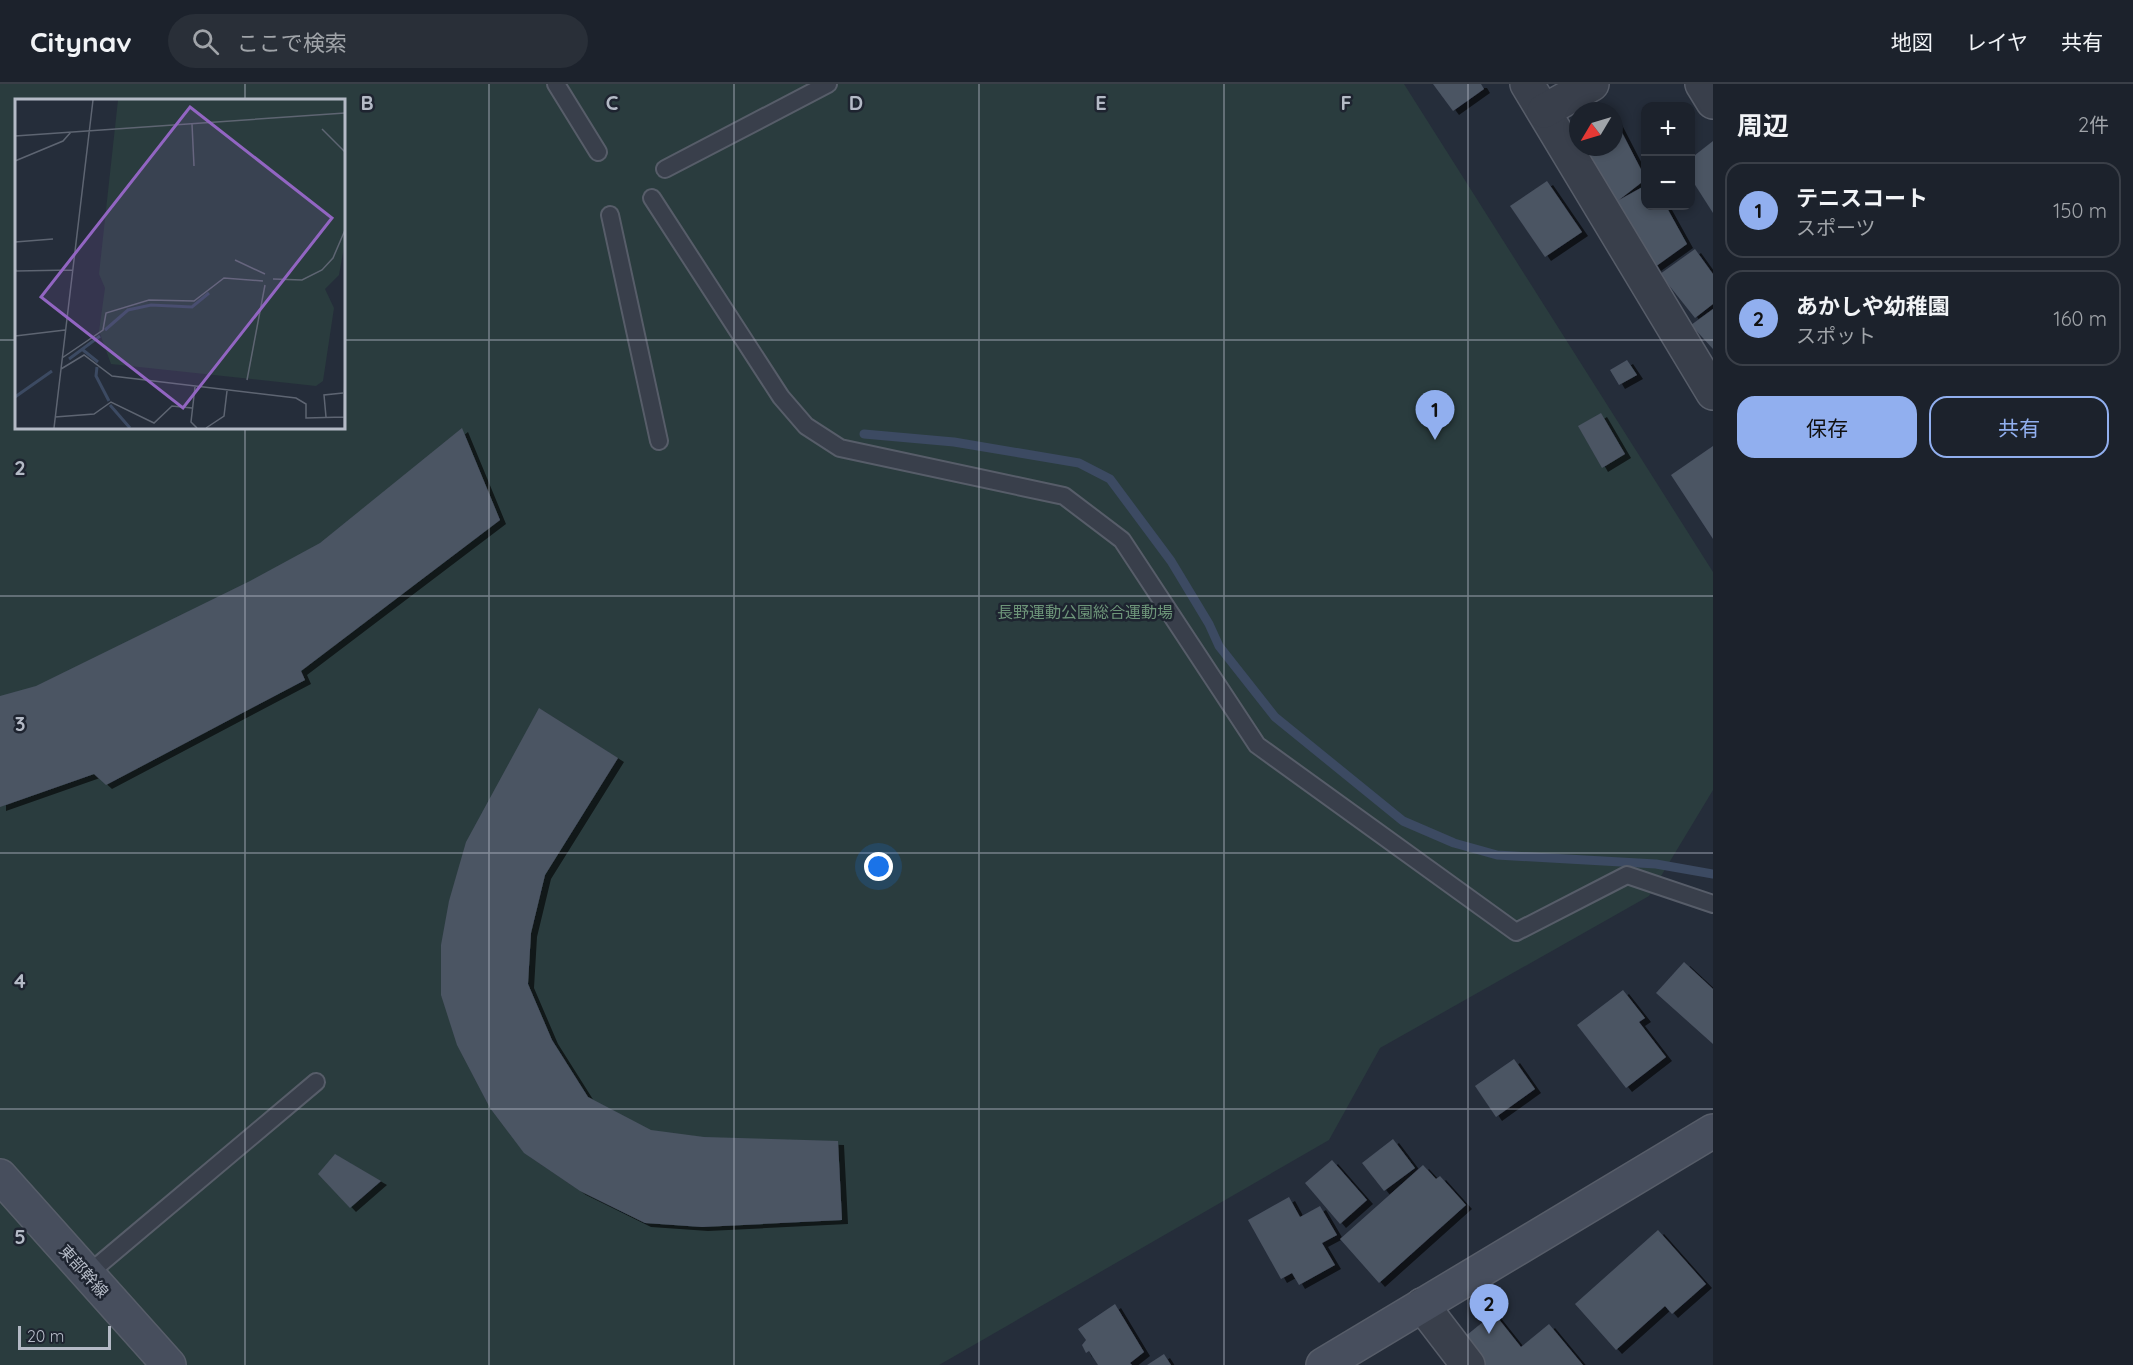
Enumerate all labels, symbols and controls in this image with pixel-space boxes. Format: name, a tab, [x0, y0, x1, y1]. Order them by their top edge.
search box	[168, 14, 588, 68]
text: Citynav	[30, 24, 132, 59]
icon: search	[189, 25, 222, 58]
text: ここで検索	[237, 29, 347, 57]
text: 地図	[1891, 29, 1933, 55]
text: レイヤ	[1966, 29, 2028, 55]
text: 共有	[2061, 29, 2103, 55]
text: B	[360, 90, 374, 115]
text: C	[606, 90, 619, 115]
text: D	[849, 90, 863, 115]
text: E	[1095, 90, 1107, 115]
text: F	[1340, 90, 1352, 115]
inset map	[15, 99, 345, 429]
north arrow	[1569, 102, 1623, 156]
map controls	[1641, 102, 1695, 210]
button: +	[1641, 102, 1695, 156]
text: 周辺	[1737, 109, 1789, 142]
text: 2件	[2078, 112, 2109, 137]
button: −	[1641, 156, 1695, 210]
text: テニスコート	[1796, 184, 1928, 212]
text: 1	[1755, 198, 1762, 223]
text: 150 m	[2053, 198, 2107, 223]
text: スポーツ	[1796, 215, 1876, 240]
text: あかしや幼稚園	[1796, 292, 1950, 320]
text: 2	[1753, 306, 1764, 331]
text: 160 m	[2053, 306, 2107, 331]
text: スポット	[1796, 323, 1876, 348]
pin: 1	[1416, 390, 1454, 440]
button: 保存	[1737, 396, 1917, 458]
button: 共有	[1929, 396, 2109, 458]
text: 2	[14, 455, 26, 480]
park label: 長野運動公園総合運動場	[997, 602, 1173, 622]
text: 3	[15, 711, 25, 736]
your location	[864, 852, 893, 881]
text: 4	[14, 968, 26, 993]
text: 5	[14, 1224, 26, 1249]
street label: 東部幹線	[55, 1241, 113, 1301]
pin: 2	[1470, 1284, 1508, 1334]
scale bar	[18, 1323, 111, 1350]
text: 20 m	[27, 1326, 64, 1346]

